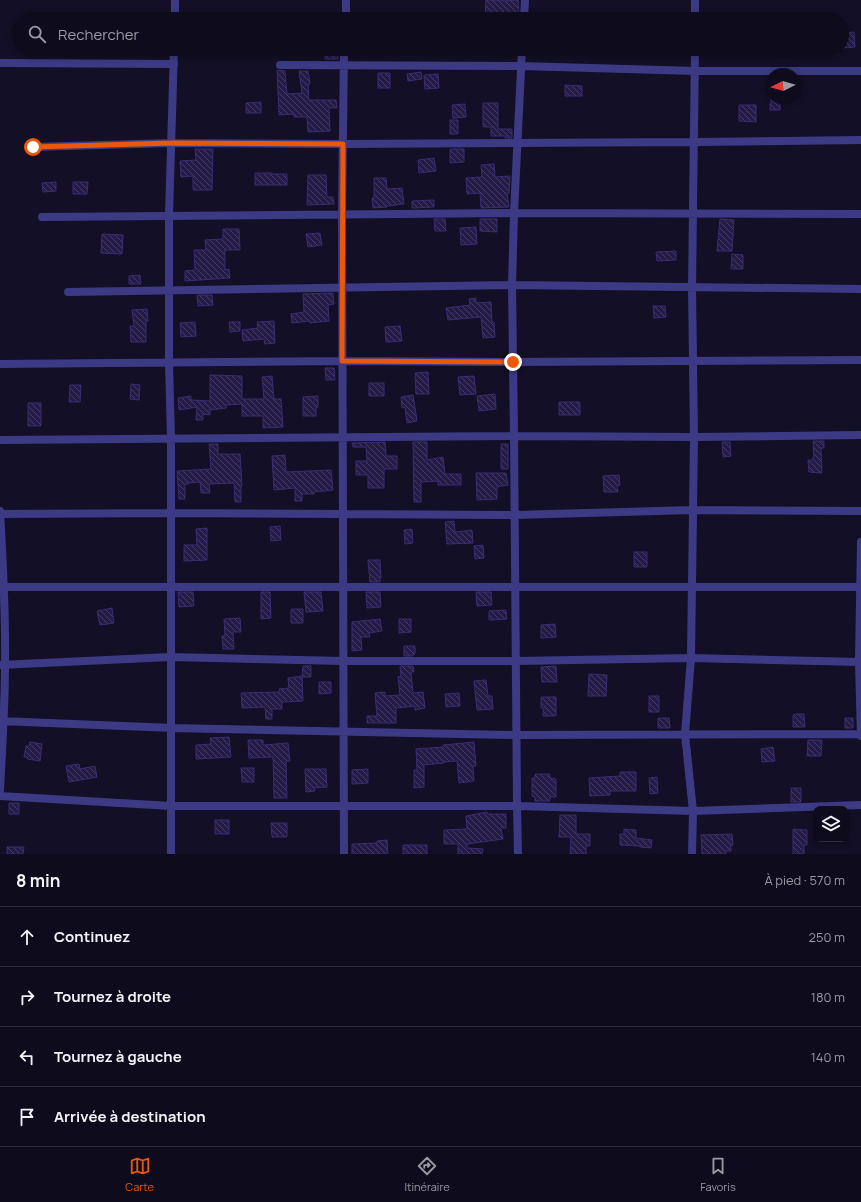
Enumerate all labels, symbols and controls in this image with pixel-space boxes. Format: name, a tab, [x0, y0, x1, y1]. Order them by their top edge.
search box	[12, 12, 849, 56]
icon: search	[26, 23, 48, 45]
text: Rechercher	[58, 24, 139, 45]
north arrow	[765, 68, 801, 104]
route start	[24, 138, 42, 156]
route end	[504, 353, 522, 371]
map controls	[813, 806, 849, 842]
button: layers	[813, 806, 849, 842]
text: 8 min	[16, 869, 61, 892]
text: À pied · 570 m	[764, 871, 845, 889]
icon: ahead	[16, 926, 38, 948]
text: Continuez	[54, 926, 130, 947]
text: 250 m	[809, 928, 845, 946]
icon: right	[16, 986, 38, 1008]
text: Tournez à droite	[54, 986, 171, 1007]
text: 180 m	[811, 988, 845, 1006]
icon: left	[16, 1046, 38, 1068]
text: Tournez à gauche	[54, 1046, 182, 1067]
text: 140 m	[811, 1048, 845, 1066]
icon: arrive	[16, 1106, 38, 1128]
text: Arrivée à destination	[54, 1106, 206, 1127]
tab: Carte	[125, 1155, 154, 1194]
tab: Itinéraire	[404, 1155, 450, 1194]
tab: Favoris	[700, 1155, 736, 1194]

